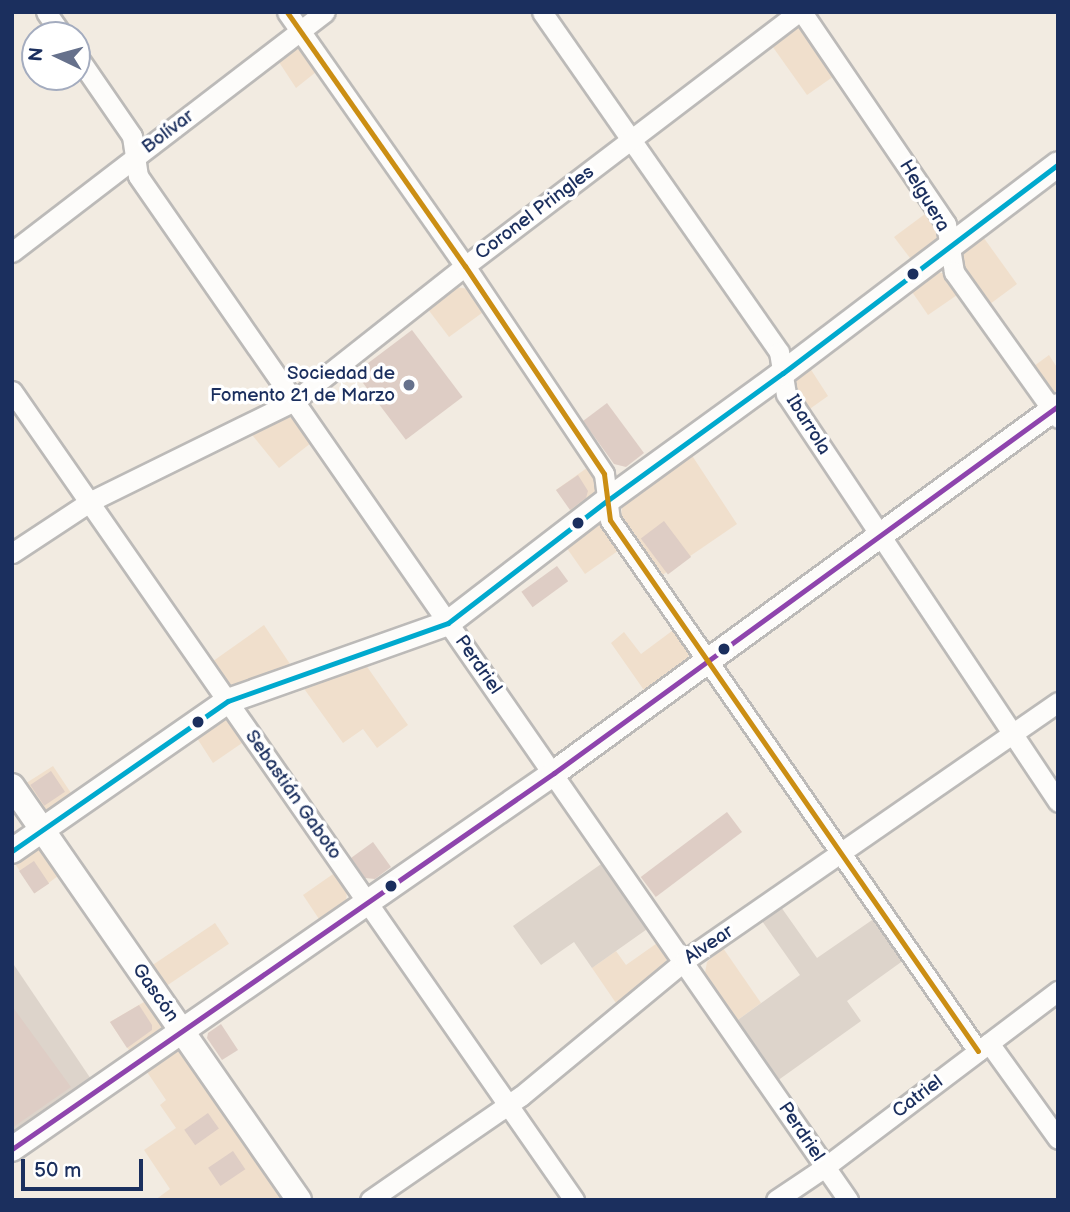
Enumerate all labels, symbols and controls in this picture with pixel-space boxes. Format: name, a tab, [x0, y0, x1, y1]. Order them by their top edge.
north arrow	[21, 21, 91, 91]
text: N	[24, 46, 49, 62]
street label: Bolívar	[138, 105, 198, 159]
street label: Helguera	[894, 156, 954, 236]
street label: Coronel Pringles	[471, 161, 599, 265]
unlabelled marker	[906, 267, 920, 281]
place label: Sociedad de Fomento 21 de Marzo	[210, 363, 395, 407]
marker: Sociedad de Fomento 21 de Marzo	[401, 377, 417, 393]
street label: Ibarrola	[781, 391, 835, 459]
unlabelled marker	[571, 516, 585, 530]
street label: Perdriel	[450, 631, 506, 699]
unlabelled marker	[717, 642, 731, 656]
unlabelled marker	[191, 715, 205, 729]
street label: Sebastián Gaboto	[240, 726, 346, 864]
unlabelled marker	[384, 879, 398, 893]
street label: Alvear	[680, 921, 738, 969]
street label: Gascón	[127, 959, 183, 1027]
street label: Catriel	[888, 1071, 948, 1123]
street label: Perdriel	[773, 1098, 829, 1166]
scale bar	[24, 1146, 147, 1190]
text: 50 m	[34, 1158, 81, 1183]

